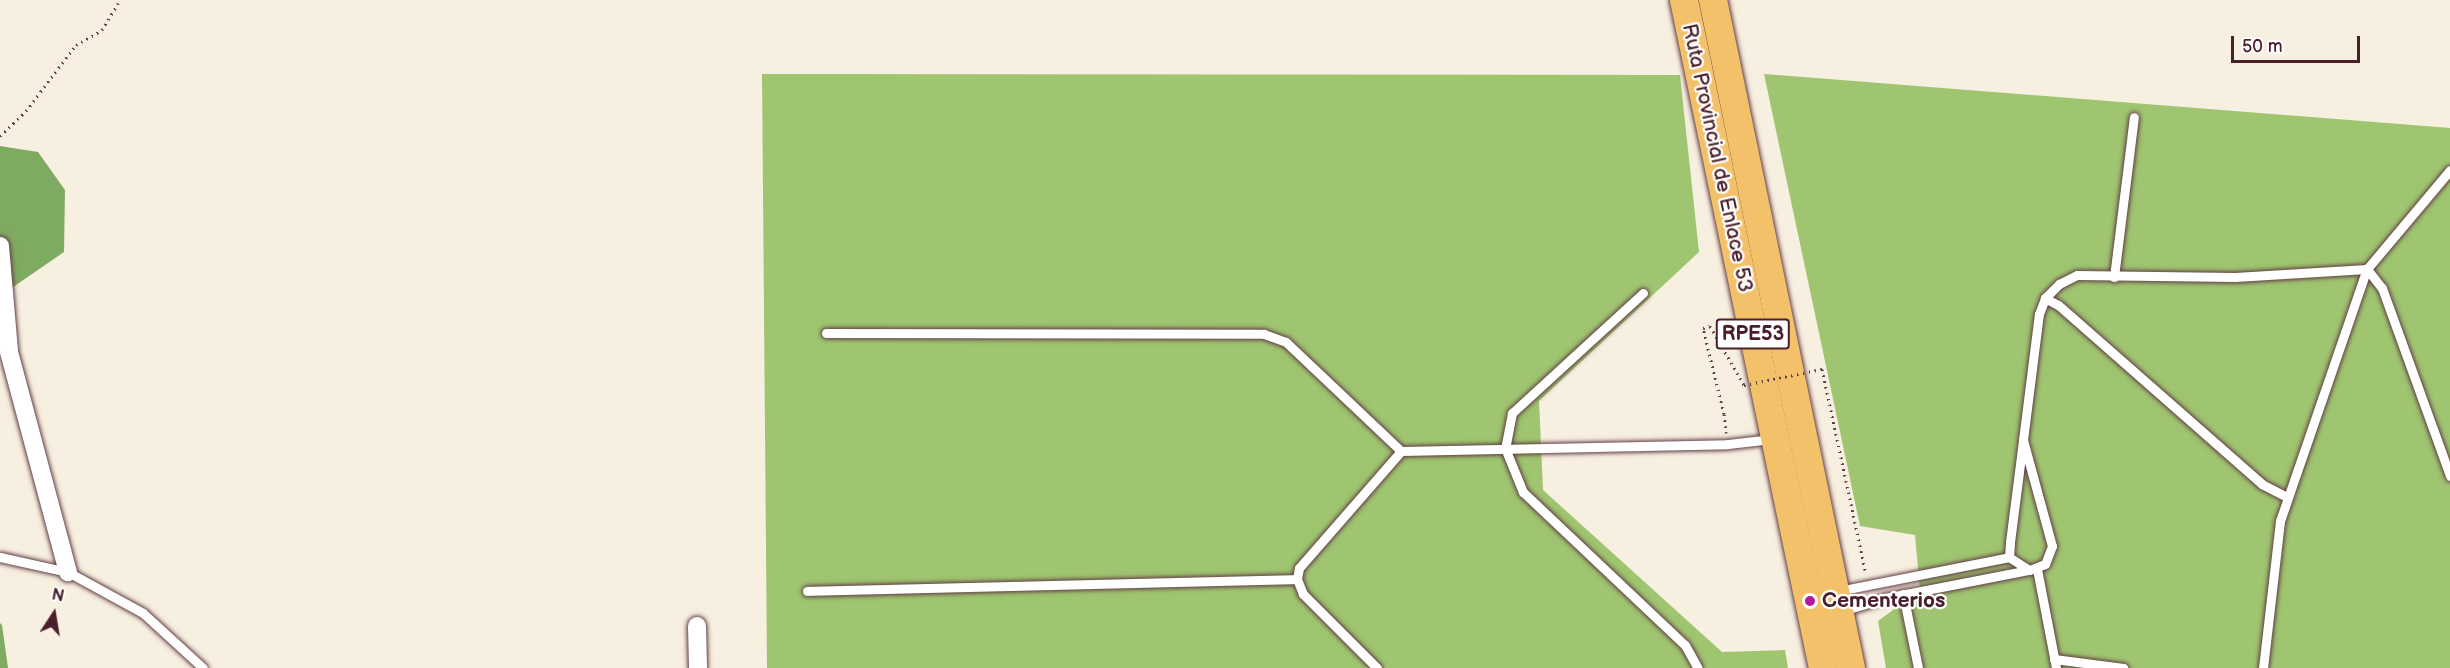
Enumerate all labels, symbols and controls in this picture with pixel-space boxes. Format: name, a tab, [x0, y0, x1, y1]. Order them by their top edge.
street label: Ruta Provincial de Enlace 53	[1676, 21, 1758, 295]
scale bar	[2234, 24, 2363, 62]
text: 50 m	[2242, 36, 2283, 57]
road number: RPE53	[1716, 317, 1790, 351]
north arrow	[24, 584, 84, 644]
text: N	[50, 585, 66, 606]
place label: Cementerios	[1822, 588, 1945, 614]
marker: Cementerios	[1803, 594, 1817, 608]

